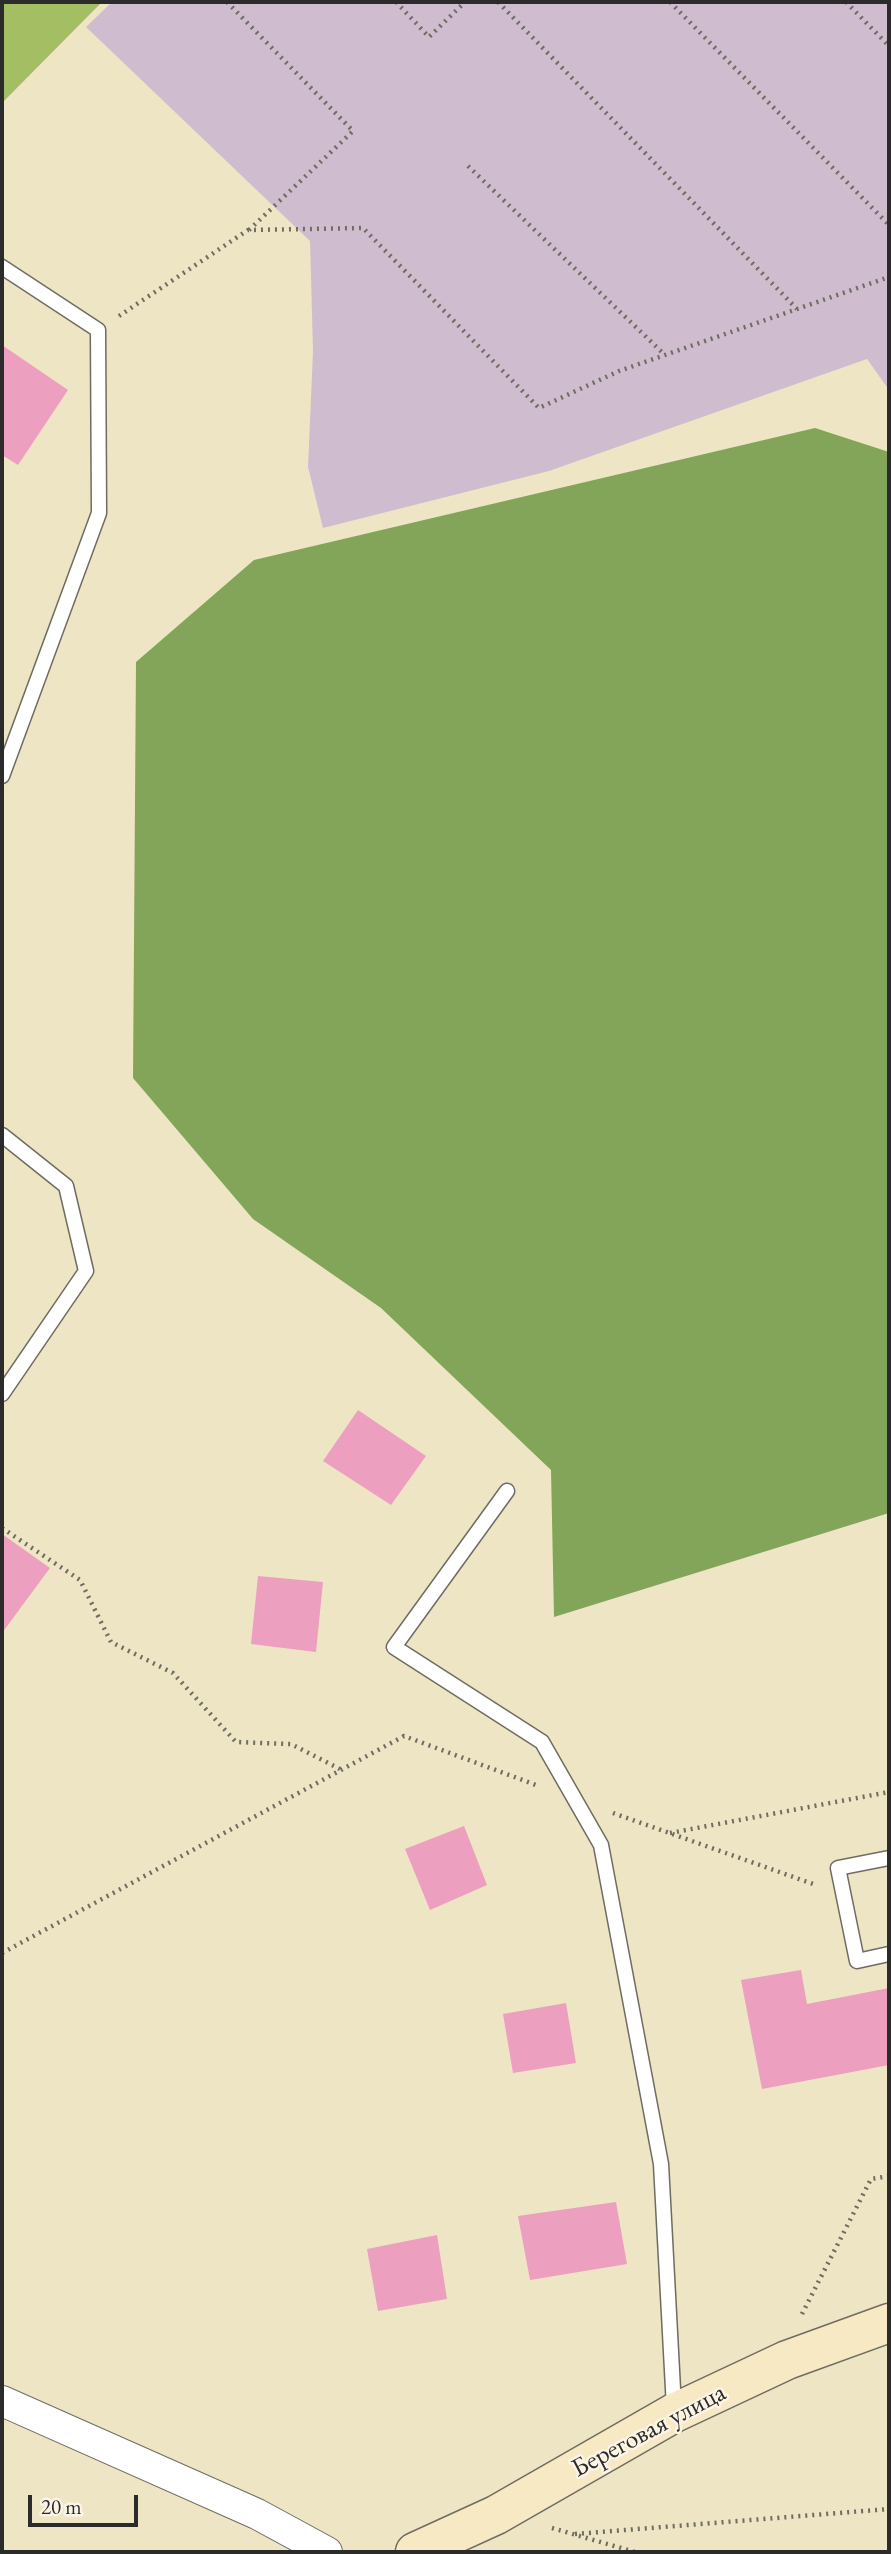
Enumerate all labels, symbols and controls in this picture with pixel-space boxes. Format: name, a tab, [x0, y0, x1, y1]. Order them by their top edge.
street label: Береговая улица	[567, 2377, 731, 2485]
scale bar	[32, 2480, 142, 2524]
text: 20 m	[41, 2493, 82, 2520]

